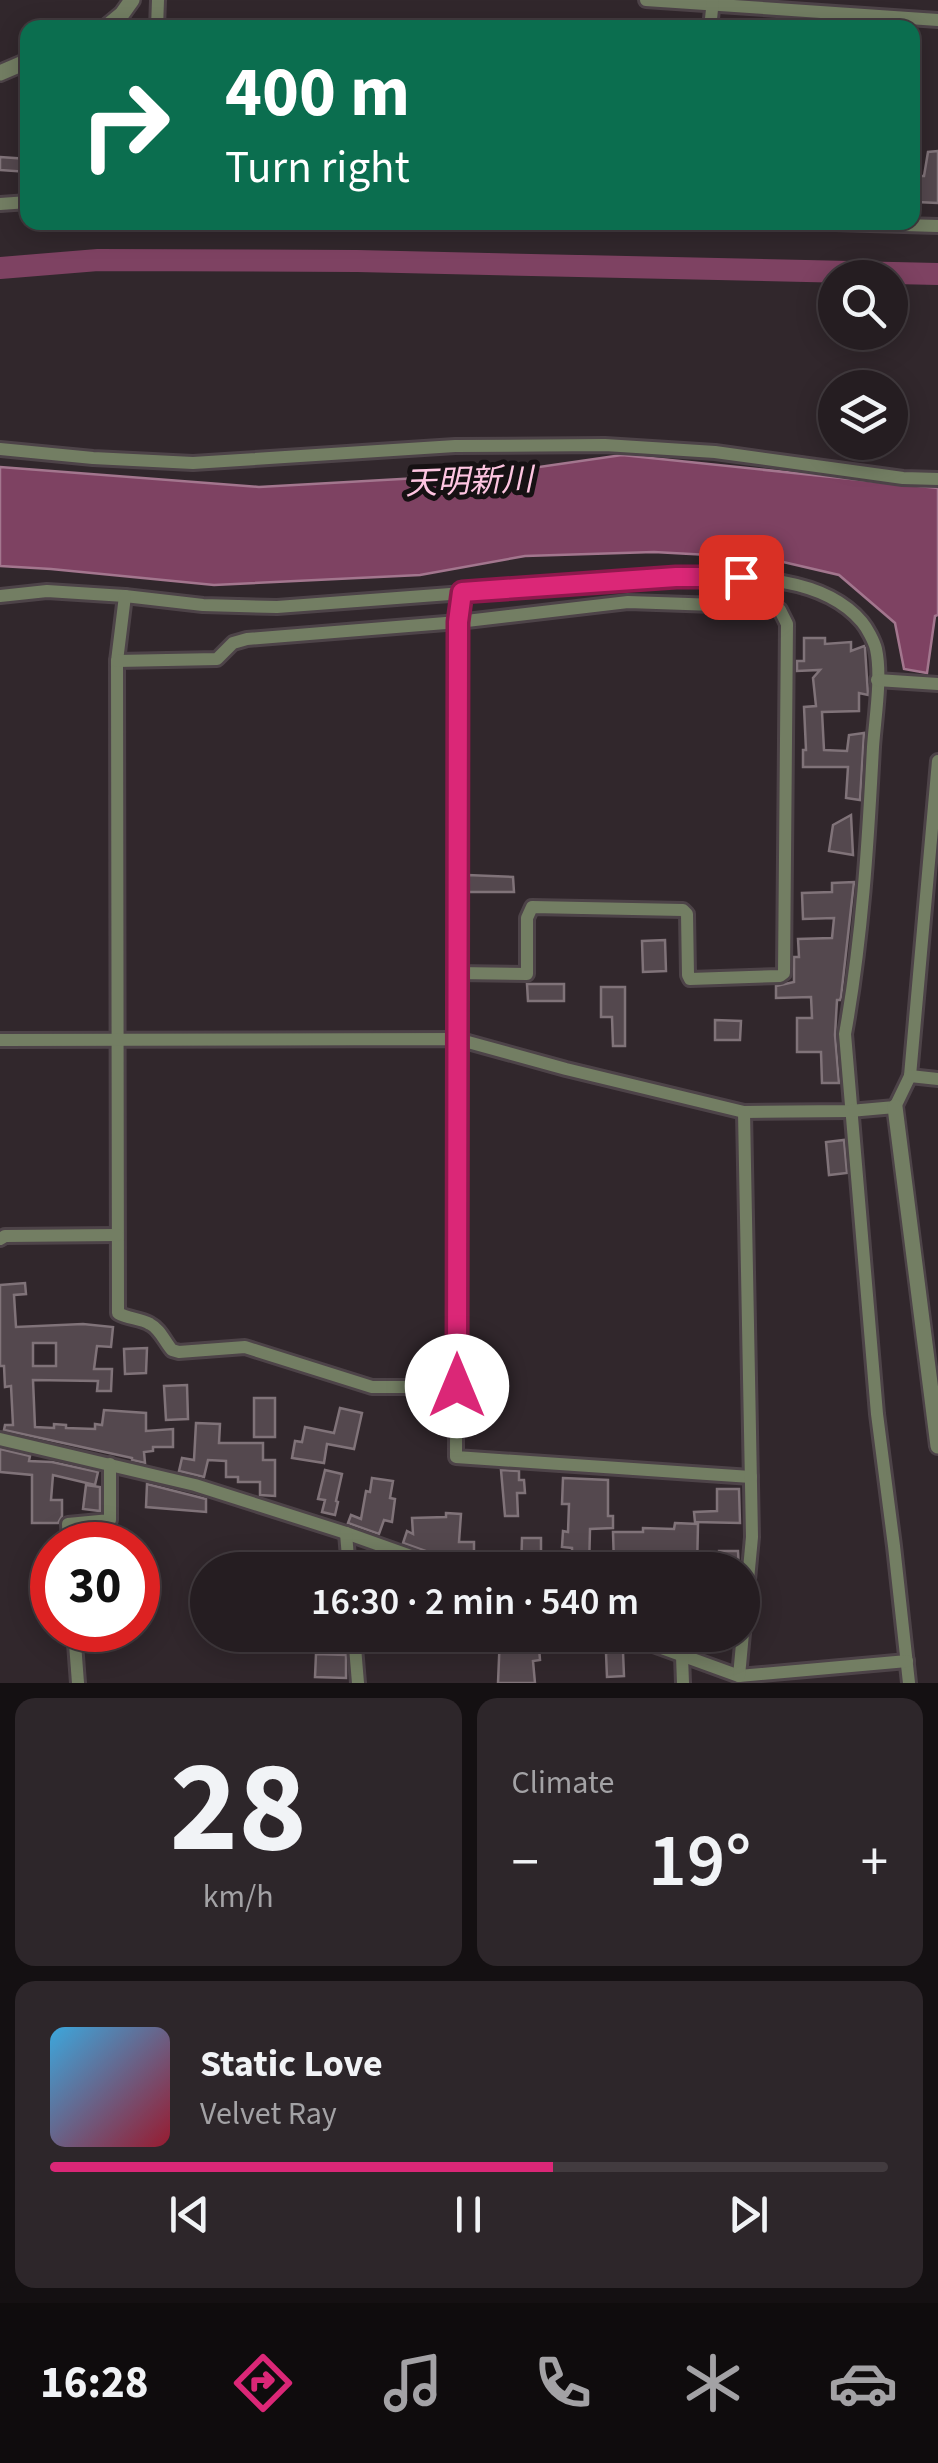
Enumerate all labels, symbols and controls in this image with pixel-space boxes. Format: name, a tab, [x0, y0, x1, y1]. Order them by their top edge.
text: 400 m	[225, 43, 410, 143]
icon: right	[60, 60, 190, 190]
text: Turn right	[225, 136, 410, 200]
map controls	[818, 260, 908, 460]
button: search	[818, 260, 908, 350]
button: layers	[818, 370, 908, 460]
water label: 天明新川	[404, 457, 537, 507]
pin	[699, 535, 784, 620]
icon: arrive	[714, 550, 769, 605]
position arrow	[405, 1334, 509, 1438]
speed limit sign: 30	[30, 1522, 160, 1652]
text: 16:30 · 2 min · 540 m	[311, 1575, 639, 1629]
text: 28	[170, 1716, 307, 1901]
text: Climate	[512, 1760, 614, 1806]
text: 19°	[648, 1808, 751, 1915]
text: −	[512, 1824, 539, 1902]
text: +	[861, 1824, 888, 1902]
text: km/h	[203, 1874, 274, 1920]
text: Static Love	[200, 2037, 383, 2091]
text: Velvet Ray	[200, 2091, 337, 2137]
icon: previous	[162, 2187, 217, 2242]
icon: pause	[441, 2187, 496, 2242]
icon: next	[721, 2187, 776, 2242]
icon: directions	[228, 2348, 298, 2418]
icon: music	[378, 2348, 448, 2418]
icon: phone	[528, 2348, 598, 2418]
icon: climate	[678, 2348, 748, 2418]
icon: car	[828, 2348, 898, 2418]
text: 16:28	[40, 2351, 149, 2415]

